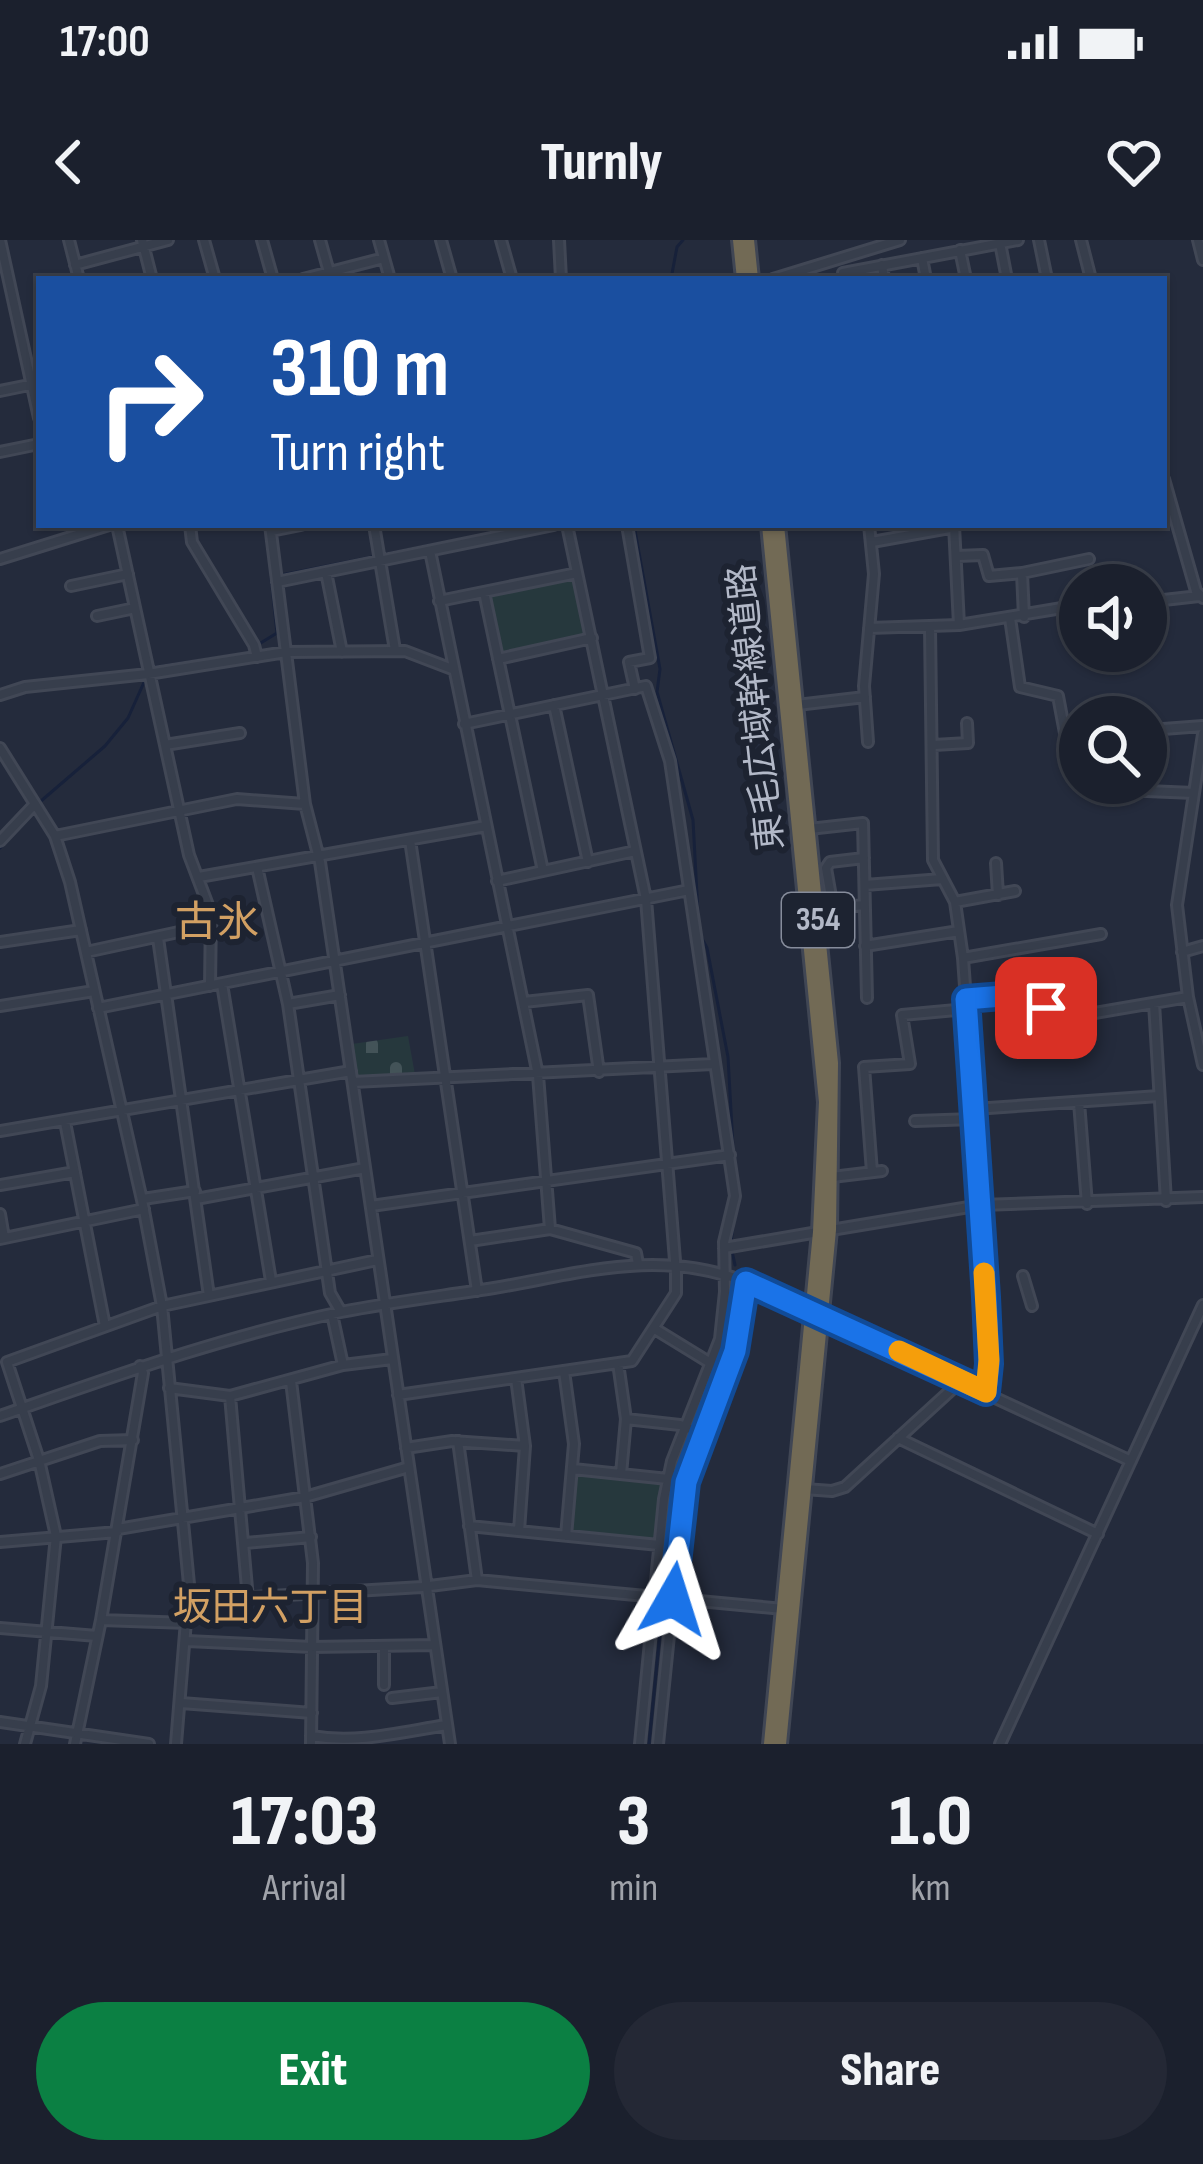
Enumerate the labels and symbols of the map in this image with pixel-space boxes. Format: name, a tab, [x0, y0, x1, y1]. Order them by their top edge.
street label: 東毛広域幹線道路	[721, 562, 793, 852]
road number: 354	[782, 893, 854, 947]
district label: 古氷	[175, 898, 259, 949]
pin	[995, 957, 1097, 1059]
position arrow	[610, 1536, 736, 1662]
district label: 坂田六丁目	[172, 1585, 368, 1632]

